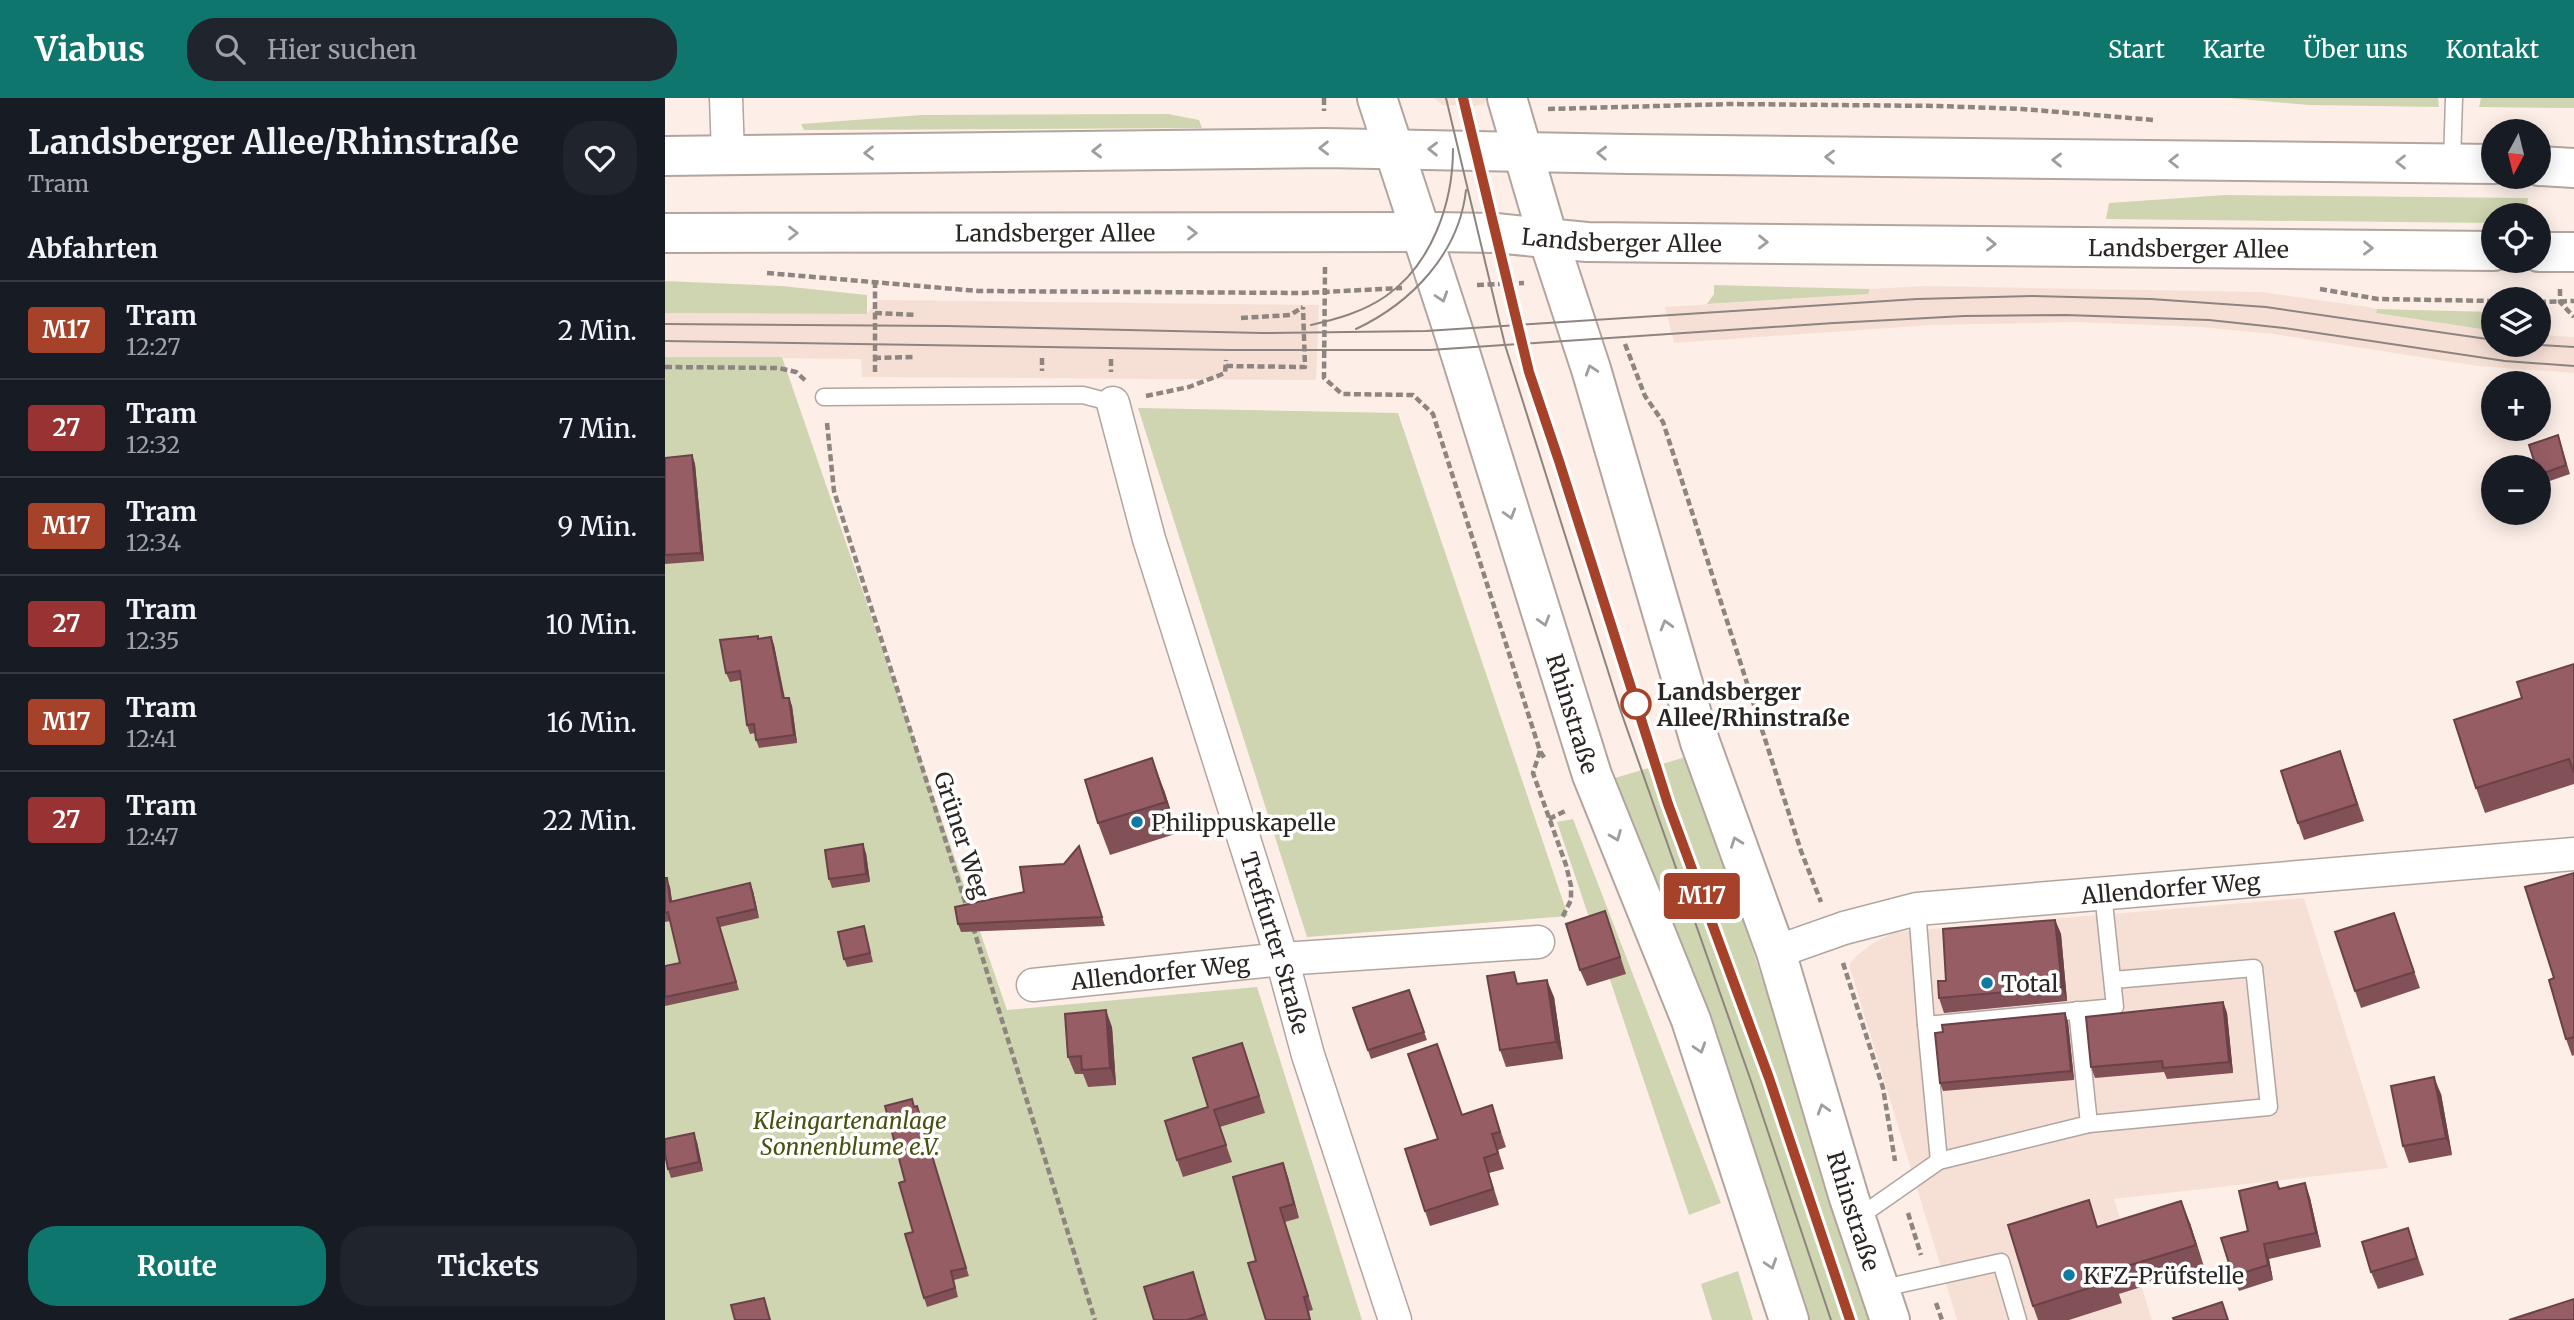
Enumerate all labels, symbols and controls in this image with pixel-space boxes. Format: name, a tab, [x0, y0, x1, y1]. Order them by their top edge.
search box	[187, 18, 677, 81]
text: Viabus	[35, 29, 145, 70]
icon: search	[211, 30, 249, 68]
text: Hier suchen	[267, 33, 417, 66]
text: Start	[2108, 34, 2165, 65]
text: Karte	[2203, 34, 2265, 65]
text: Über uns	[2303, 34, 2408, 65]
text: Kontakt	[2446, 34, 2539, 65]
north arrow	[2481, 119, 2551, 189]
map controls	[2481, 119, 2551, 525]
button: heart	[563, 121, 637, 195]
text: Landsberger Allee/Rhinstraße	[28, 122, 519, 163]
one-way arrow	[1318, 140, 1329, 156]
one-way arrow	[1428, 142, 1439, 157]
one-way arrow	[1091, 143, 1101, 159]
one-way arrow	[863, 145, 874, 161]
one-way arrow	[1596, 146, 1607, 161]
one-way arrow	[1824, 149, 1834, 165]
one-way arrow	[2051, 152, 2062, 167]
one-way arrow	[2168, 153, 2178, 169]
one-way arrow	[2395, 154, 2406, 170]
text: Tram	[28, 169, 89, 198]
button: locate	[2481, 203, 2551, 273]
street label: Landsberger Allee	[955, 218, 1155, 247]
street label: Landsberger Allee	[1520, 221, 1722, 258]
one-way arrow	[788, 225, 799, 241]
one-way arrow	[1187, 225, 1198, 241]
text: Abfahrten	[28, 232, 158, 265]
street label: Landsberger Allee	[2088, 232, 2289, 263]
one-way arrow	[1758, 234, 1769, 250]
one-way arrow	[1986, 236, 1996, 252]
one-way arrow	[2363, 241, 2374, 256]
button: layers	[2481, 287, 2551, 357]
one-way arrow	[1434, 291, 1448, 303]
text: Tram	[126, 299, 197, 332]
text: M17	[42, 314, 91, 345]
text: 2 Min.	[558, 314, 637, 347]
text: 12:27	[126, 332, 181, 361]
one-way arrow	[1585, 364, 1599, 377]
button: +	[2481, 371, 2551, 441]
text: Tram	[126, 397, 197, 430]
text: 27	[53, 412, 80, 443]
text: 7 Min.	[558, 412, 637, 445]
text: 12:32	[126, 430, 180, 459]
button: −	[2481, 455, 2551, 525]
text: Tram	[126, 495, 197, 528]
one-way arrow	[1502, 508, 1517, 520]
text: M17	[42, 510, 91, 541]
text: 9 Min.	[557, 510, 637, 543]
text: 12:34	[126, 528, 181, 557]
text: Tram	[126, 593, 197, 626]
text: 27	[53, 608, 80, 639]
text: 10 Min.	[546, 608, 637, 641]
one-way arrow	[1535, 615, 1550, 627]
one-way arrow	[1659, 620, 1674, 632]
text: 12:35	[126, 626, 179, 655]
street label: Rhinstraße	[1540, 650, 1605, 777]
place label: Landsberger Allee/Rhinstraße	[1656, 677, 1850, 732]
marker: Landsberger Allee/Rhinstraße	[1621, 689, 1651, 719]
text: Tram	[126, 691, 197, 724]
text: M17	[42, 706, 91, 737]
text: 16 Min.	[547, 706, 637, 739]
text: 12:41	[126, 724, 177, 753]
street label: Grüner Weg	[928, 768, 996, 902]
text: Tram	[126, 789, 197, 822]
text: 27	[53, 804, 80, 835]
text: 22 Min.	[543, 804, 637, 837]
place label: Philippuskapelle	[1151, 808, 1336, 837]
marker: Philippuskapelle	[1129, 814, 1145, 830]
text: 12:47	[126, 822, 179, 851]
one-way arrow	[1608, 830, 1622, 842]
one-way arrow	[1730, 836, 1744, 848]
street label: Treffurter Straße	[1234, 848, 1316, 1037]
street label: Allendorfer Weg	[2079, 866, 2261, 910]
line badge: M17	[1662, 873, 1742, 919]
text: M17	[1678, 880, 1726, 911]
street label: Allendorfer Weg	[1068, 948, 1251, 996]
place label: Total	[2001, 969, 2058, 998]
marker: Total	[1979, 975, 1995, 991]
one-way arrow	[1691, 1042, 1706, 1054]
one-way arrow	[1816, 1104, 1831, 1116]
park label: Kleingartenanlage Sonnenblume e.V.	[752, 1106, 947, 1161]
street label: Rhinstraße	[1821, 1148, 1887, 1274]
button: Route	[28, 1226, 326, 1306]
button: Tickets	[340, 1226, 637, 1306]
one-way arrow	[1763, 1257, 1777, 1270]
place label: KFZ-Prüfstelle	[2083, 1261, 2244, 1290]
marker: KFZ-Prüfstelle	[2061, 1267, 2077, 1283]

